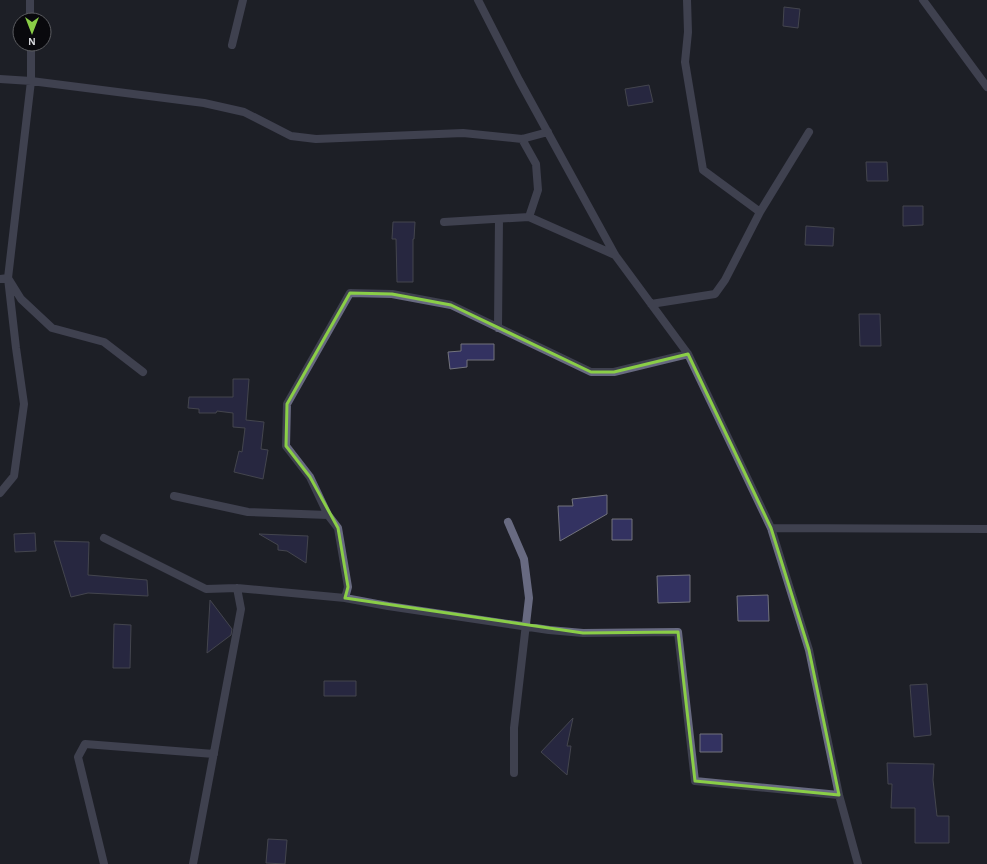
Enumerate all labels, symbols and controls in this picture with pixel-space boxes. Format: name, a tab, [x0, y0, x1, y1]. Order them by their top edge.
north arrow	[12, 12, 52, 52]
text: N	[28, 36, 36, 47]

